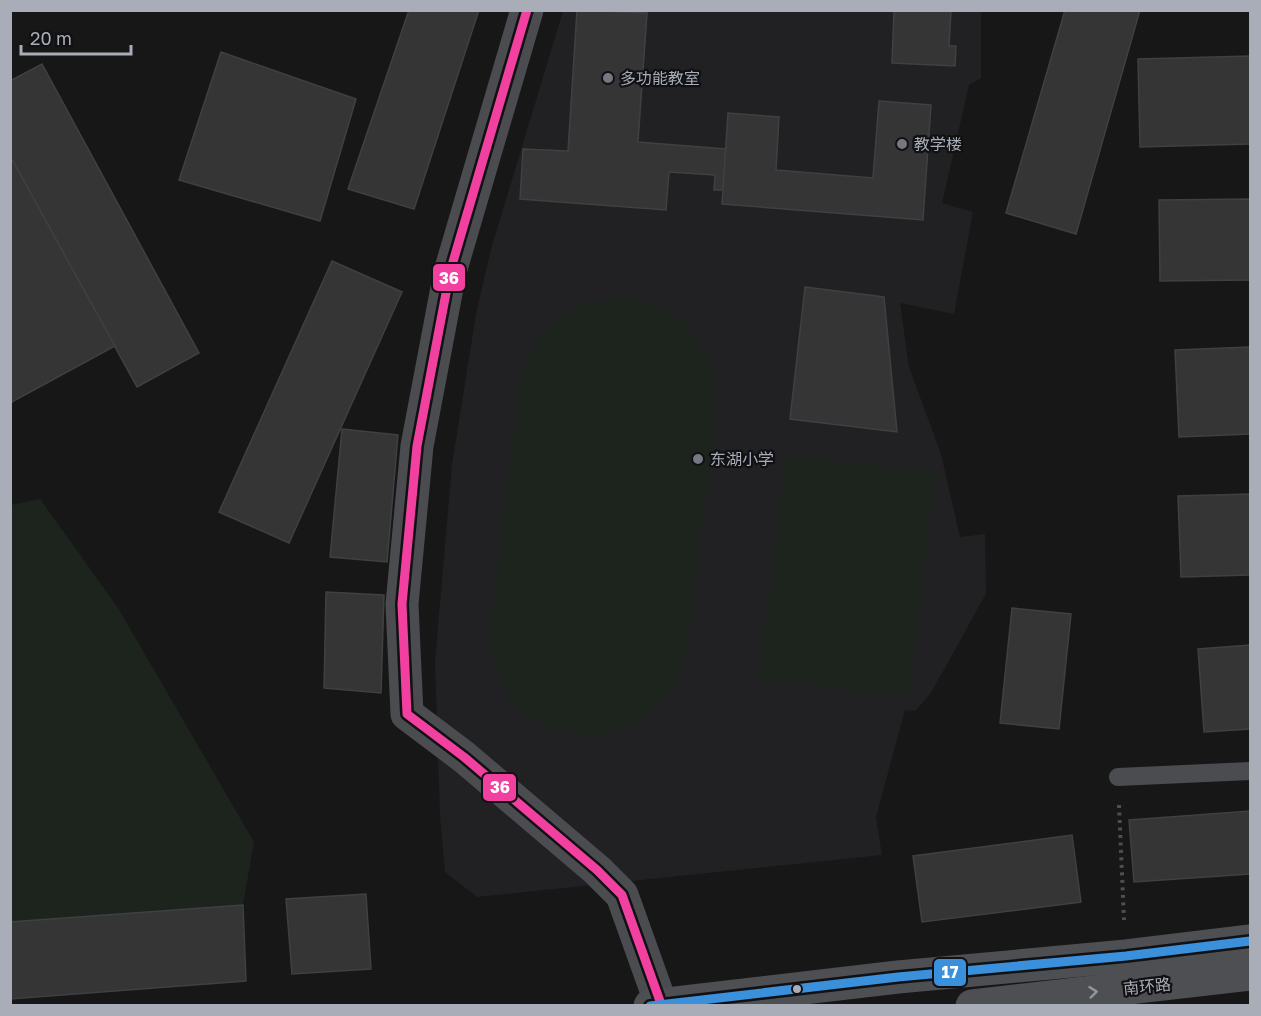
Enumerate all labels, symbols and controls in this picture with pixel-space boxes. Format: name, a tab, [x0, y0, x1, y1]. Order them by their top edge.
scale bar	[21, 18, 130, 56]
text: 20 m	[30, 27, 72, 49]
place label: 多功能教室	[620, 68, 700, 88]
marker: 多功能教室	[601, 71, 615, 85]
place label: 教学楼	[914, 134, 962, 154]
marker: 教学楼	[895, 137, 909, 151]
line badge: 36	[432, 263, 466, 292]
text: 36	[439, 268, 459, 288]
place label: 东湖小学	[710, 449, 774, 469]
marker: 东湖小学	[691, 452, 705, 466]
line badge: 36	[482, 773, 517, 802]
text: 36	[490, 777, 510, 797]
line badge: 17	[933, 958, 967, 987]
text: 17	[942, 962, 959, 982]
street label: 南环路	[1122, 974, 1172, 998]
unlabelled marker	[791, 983, 803, 995]
one-way arrow	[1088, 986, 1097, 999]

